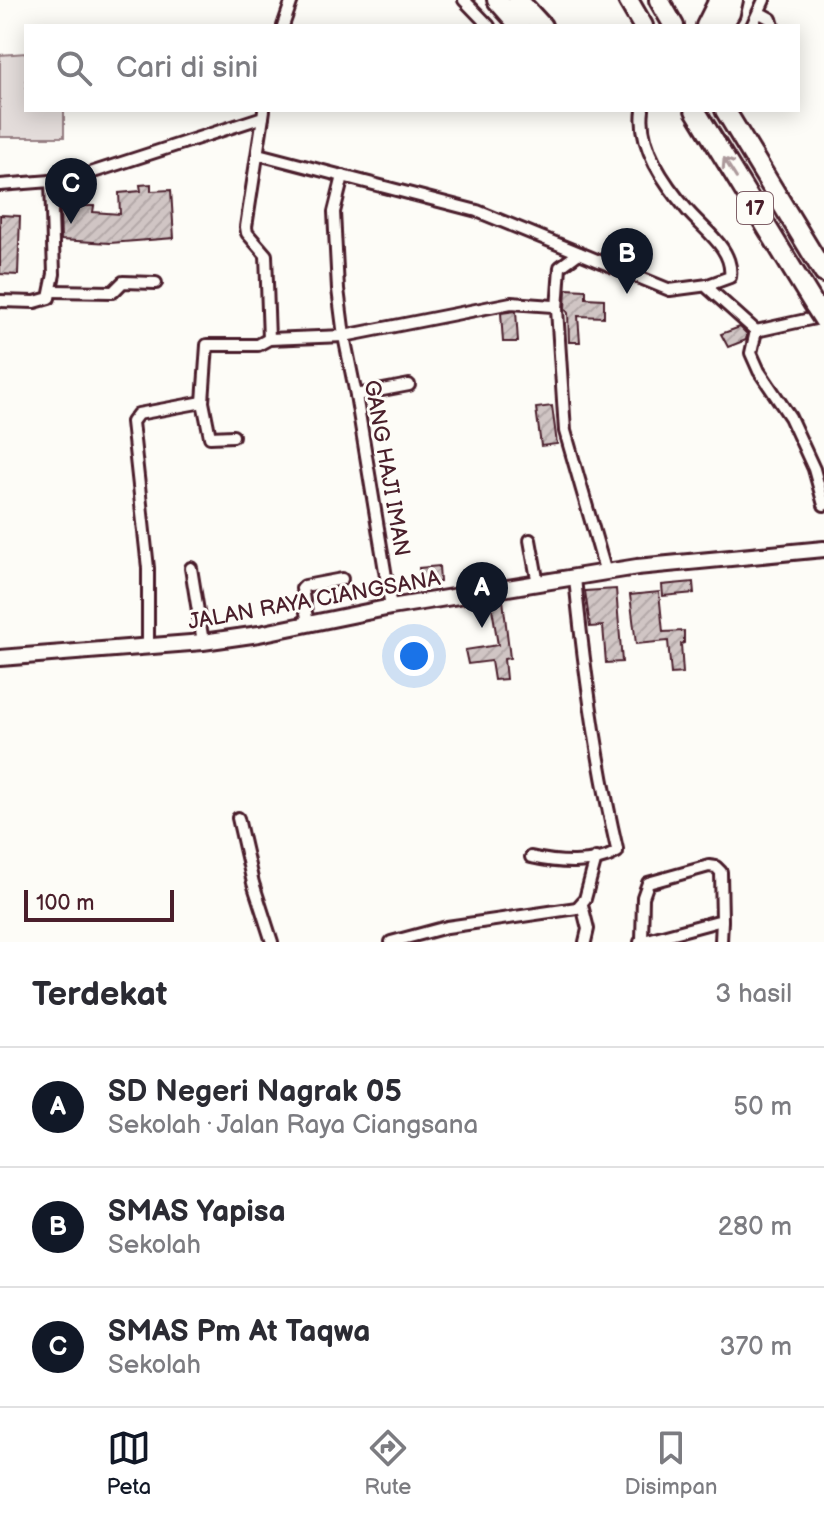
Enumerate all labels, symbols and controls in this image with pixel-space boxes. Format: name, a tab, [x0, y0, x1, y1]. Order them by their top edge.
search box	[24, 24, 800, 112]
icon: search	[52, 46, 96, 90]
text: Cari di sini	[116, 50, 258, 86]
one-way arrow	[722, 157, 738, 180]
pin: C	[45, 158, 97, 224]
road number: 17	[737, 192, 773, 224]
pin: B	[601, 228, 653, 294]
street label: GANG HAJI IMAN	[358, 378, 415, 559]
pin: A	[456, 562, 508, 628]
street label: JALAN RAYA CIANGSANA	[186, 565, 443, 636]
your location	[394, 636, 434, 676]
scale bar	[24, 886, 174, 922]
text: 100 m	[36, 890, 95, 917]
text: Terdekat	[32, 974, 167, 1015]
text: 3 hasil	[715, 979, 792, 1010]
text: SD Negeri Nagrak 05	[108, 1074, 402, 1110]
text: A	[50, 1092, 66, 1123]
text: 50 m	[733, 1092, 792, 1123]
text: Sekolah · Jalan Raya Ciangsana	[108, 1110, 478, 1141]
text: SMAS Yapisa	[108, 1194, 286, 1230]
text: B	[49, 1212, 67, 1243]
text: 280 m	[718, 1212, 792, 1243]
text: Sekolah	[108, 1230, 201, 1261]
text: SMAS Pm At Taqwa	[108, 1314, 370, 1350]
text: C	[49, 1332, 67, 1363]
text: 370 m	[719, 1332, 792, 1363]
text: Sekolah	[108, 1350, 201, 1381]
tab: Peta	[107, 1426, 151, 1501]
tab: Rute	[364, 1426, 411, 1501]
tab: Disimpan	[624, 1426, 717, 1501]

